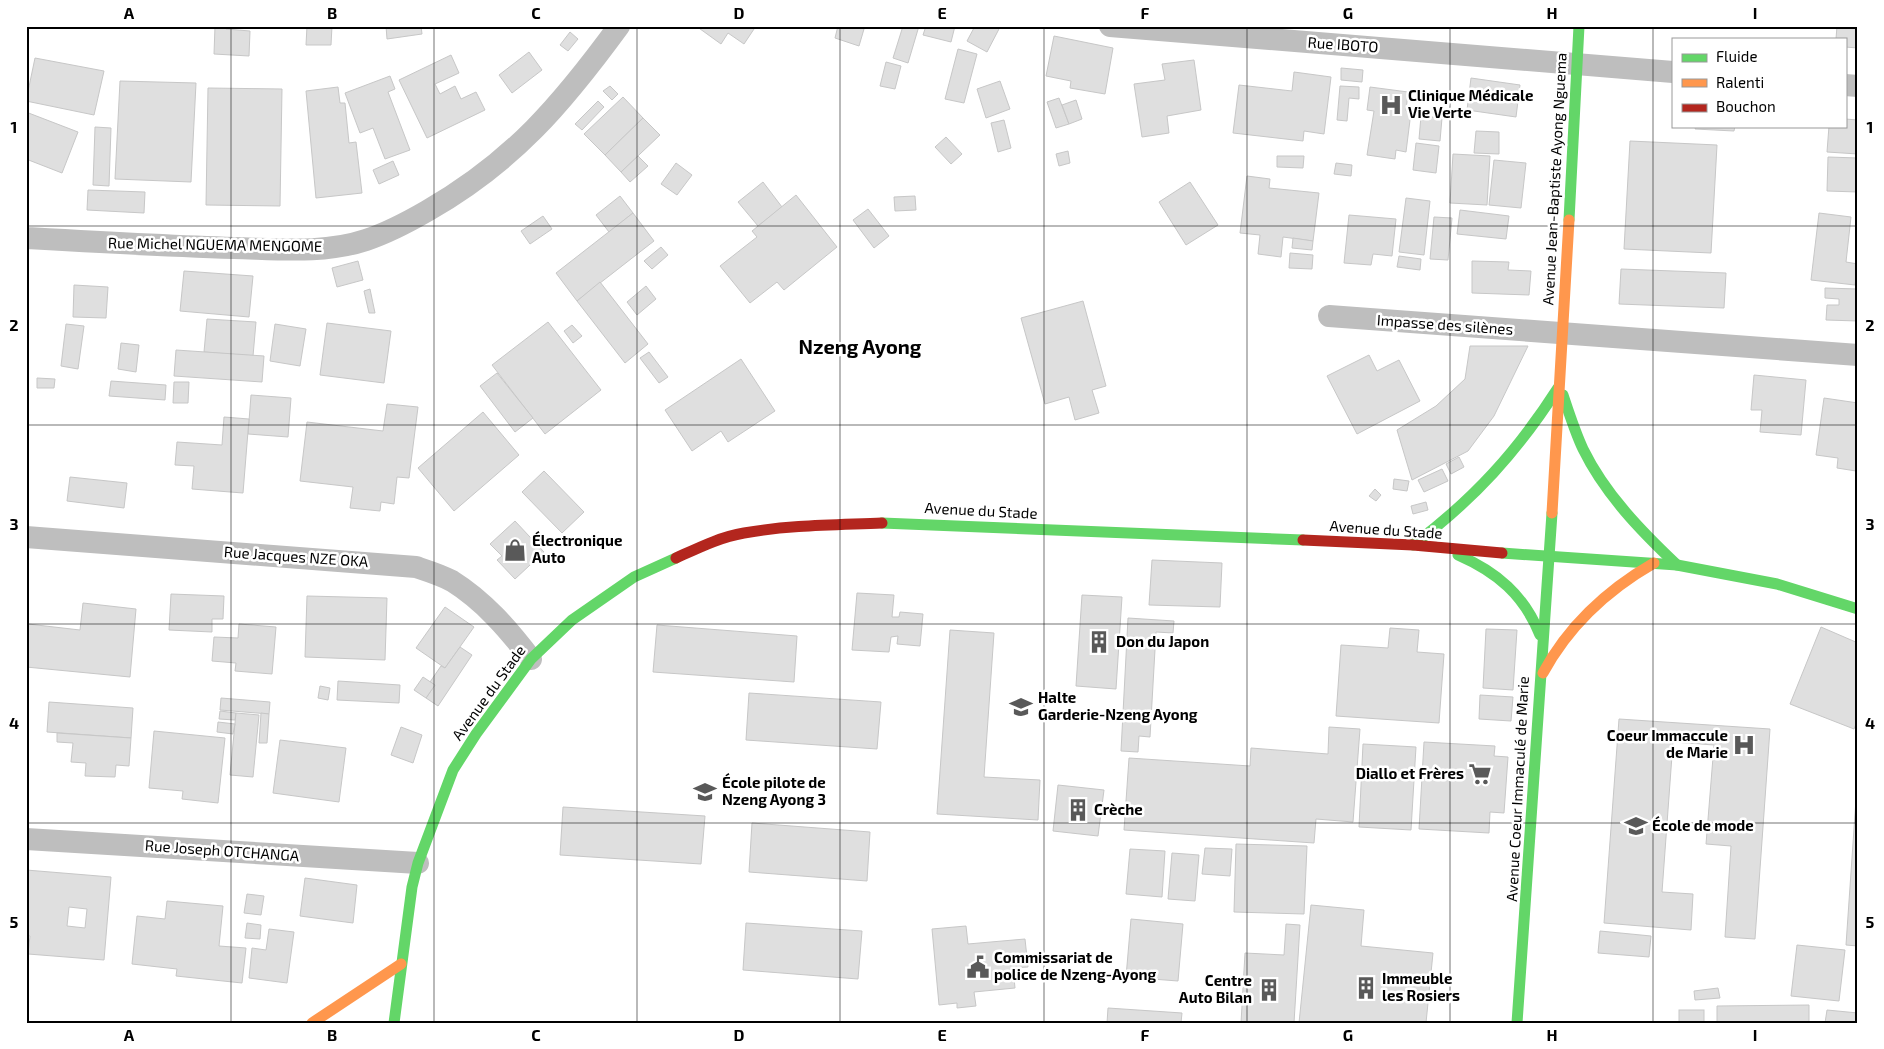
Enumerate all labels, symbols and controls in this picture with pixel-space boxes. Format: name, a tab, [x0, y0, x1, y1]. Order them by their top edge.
text: A	[124, 3, 135, 22]
text: B	[327, 3, 337, 22]
text: C	[531, 3, 541, 22]
text: D	[734, 3, 745, 22]
text: E	[937, 3, 947, 22]
text: F	[1141, 3, 1150, 22]
text: G	[1343, 3, 1353, 22]
text: H	[1546, 3, 1558, 22]
text: I	[1753, 3, 1757, 22]
street label: Rue IBOTO	[1307, 33, 1379, 55]
legend	[1672, 38, 1846, 128]
text: Fluide	[1716, 47, 1757, 65]
street label: Avenue Jean-Baptiste Ayong Nguema	[1538, 52, 1570, 306]
text: Ralenti	[1716, 73, 1764, 91]
place label: Clinique Médicale Vie Verte	[1408, 86, 1533, 121]
hospital icon: Clinique Médicale Vie Verte	[1378, 92, 1404, 118]
text: Bouchon	[1716, 97, 1776, 115]
text: 1	[11, 117, 17, 136]
text: 1	[1867, 117, 1873, 136]
street label: Rue Michel NGUEMA MENGOME	[108, 233, 322, 255]
street label: Impasse des silènes	[1376, 310, 1514, 338]
text: 2	[9, 315, 19, 334]
text: 2	[1865, 315, 1875, 334]
district label: Nzeng Ayong	[799, 334, 922, 359]
street label: Avenue du Stade	[924, 498, 1038, 522]
text: 3	[9, 514, 19, 533]
text: 3	[1865, 514, 1875, 533]
street label: Avenue du Stade	[1329, 516, 1443, 542]
place label: Électronique Auto	[532, 530, 622, 566]
shop icon: Électronique Auto	[502, 537, 528, 563]
street label: Rue Jacques NZE OKA	[223, 542, 370, 570]
building icon: Don du Japon	[1086, 629, 1112, 655]
place label: Don du Japon	[1116, 632, 1209, 650]
street label: Avenue du Stade	[448, 641, 529, 743]
street label: Avenue Coeur Immaculé de Marie	[1502, 676, 1532, 902]
place label: Halte Garderie-Nzeng Ayong	[1038, 688, 1198, 724]
school or university icon: Halte Garderie-Nzeng Ayong	[1008, 694, 1034, 720]
text: 4	[9, 713, 19, 732]
text: 4	[1865, 713, 1875, 732]
place label: Coeur Immaccule de Marie	[1607, 726, 1728, 761]
hospital icon: Coeur Immaccule de Marie	[1731, 732, 1757, 758]
supermarket icon: Diallo et Frères	[1467, 761, 1493, 787]
place label: Diallo et Frères	[1356, 764, 1464, 782]
place label: École pilote de Nzeng Ayong 3	[722, 772, 826, 809]
school or university icon: École pilote de Nzeng Ayong 3	[692, 779, 718, 805]
building icon: Crèche	[1065, 797, 1091, 823]
place label: Crèche	[1094, 800, 1143, 818]
school or university icon: École de mode	[1623, 813, 1649, 839]
place label: École de mode	[1652, 815, 1754, 834]
street label: Rue Joseph OTCHANGA	[144, 836, 300, 864]
text: 5	[10, 912, 19, 931]
text: 5	[1866, 912, 1875, 931]
place label: Commissariat de police de Nzeng-Ayong	[994, 948, 1157, 984]
public building icon: Commissariat de police de Nzeng-Ayong	[965, 954, 991, 980]
place label: Immeuble les Rosiers	[1382, 969, 1460, 1004]
place label: Centre Auto Bilan	[1179, 971, 1252, 1006]
building icon: Immeuble les Rosiers	[1353, 975, 1379, 1001]
building icon: Centre Auto Bilan	[1256, 977, 1282, 1003]
text: A	[124, 1025, 135, 1044]
text: B	[327, 1025, 337, 1044]
text: C	[531, 1025, 541, 1044]
text: D	[734, 1025, 745, 1044]
text: E	[937, 1025, 947, 1044]
text: F	[1141, 1025, 1150, 1044]
text: G	[1343, 1025, 1353, 1044]
text: H	[1546, 1025, 1558, 1044]
text: I	[1753, 1025, 1757, 1044]

